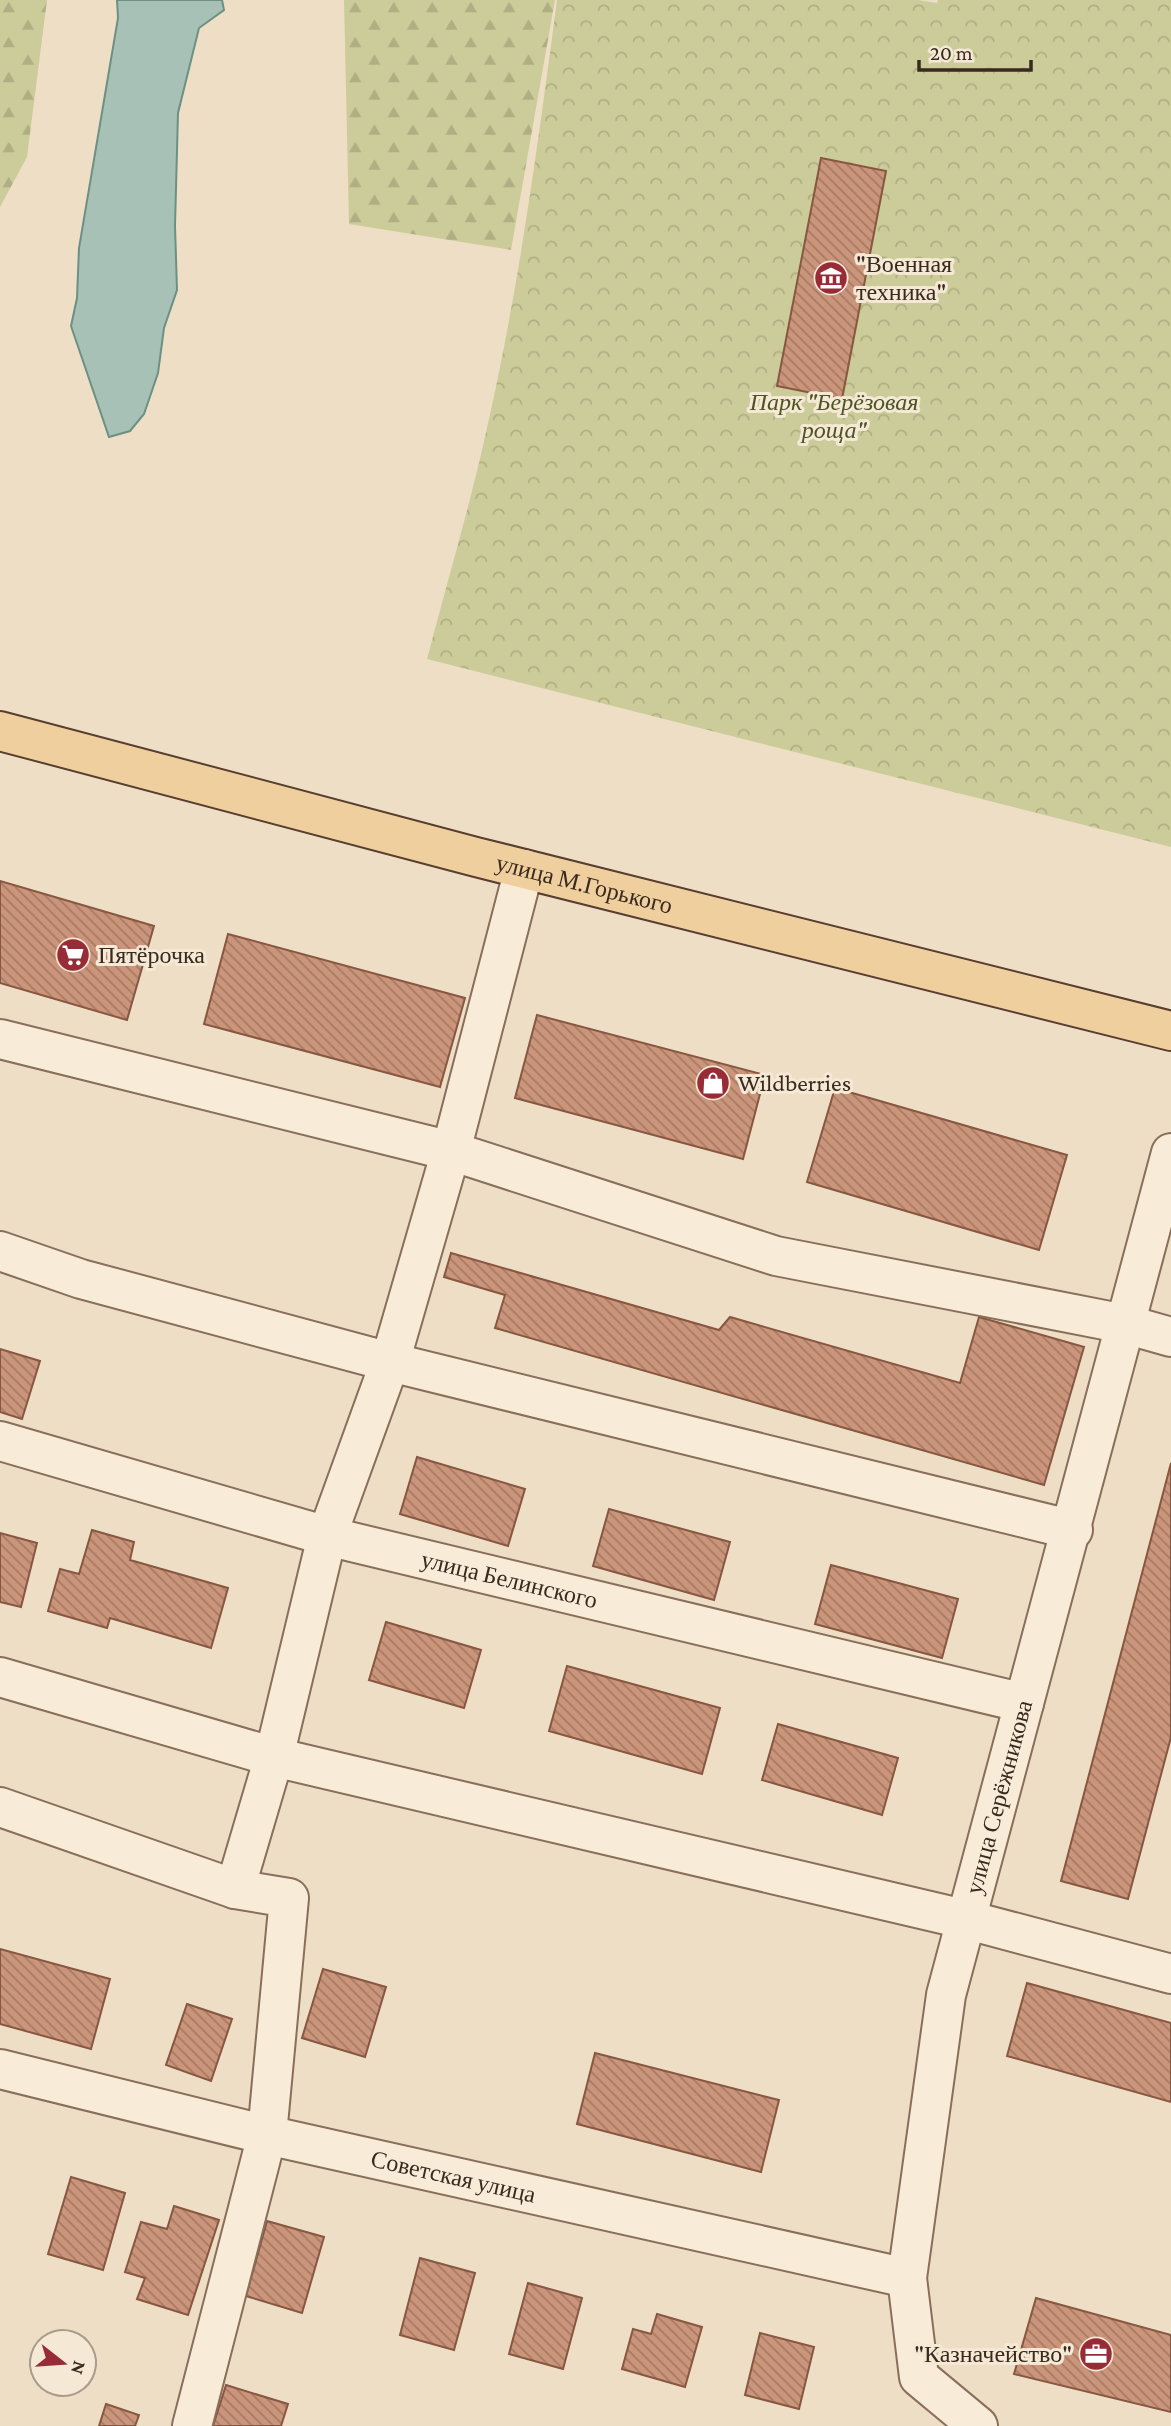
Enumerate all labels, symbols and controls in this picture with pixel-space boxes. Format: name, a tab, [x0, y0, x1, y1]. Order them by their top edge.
scale bar	[919, 28, 1031, 72]
text: 20 m	[930, 41, 973, 65]
place label: "Военная техника"	[856, 250, 952, 305]
museum icon: "Военная техника"	[812, 259, 850, 297]
park label: Парк "Берёзовая роща"	[749, 388, 918, 443]
street label: улица М.Горького	[493, 849, 675, 919]
supermarket icon: Пятёрочка	[54, 936, 92, 974]
place label: Пятёрочка	[98, 941, 205, 968]
shop icon: Wildberries	[694, 1064, 732, 1102]
place label: Wildberries	[738, 1069, 851, 1096]
street label: улица Белинского	[419, 1545, 600, 1613]
street label: улица Серёжникова	[960, 1697, 1037, 1897]
street label: Советская улица	[369, 2145, 539, 2208]
north arrow	[28, 2328, 98, 2398]
office icon: "Казначейство"	[1077, 2335, 1115, 2373]
place label: "Казначейство"	[914, 2340, 1072, 2367]
text: N	[67, 2359, 91, 2377]

